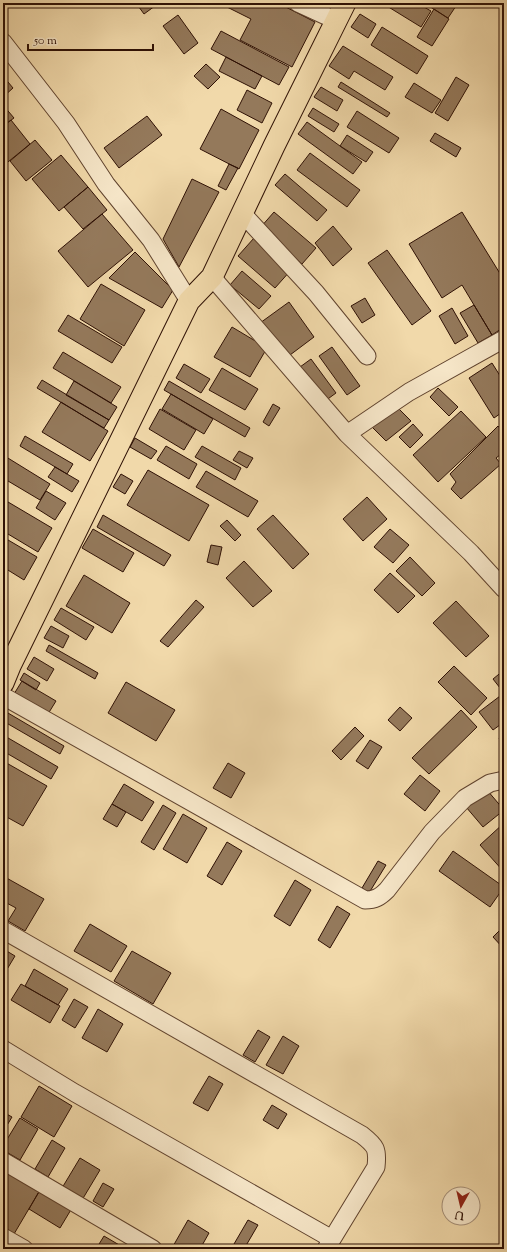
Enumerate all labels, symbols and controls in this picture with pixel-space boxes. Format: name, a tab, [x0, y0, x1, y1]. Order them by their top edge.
scale bar	[28, 26, 153, 52]
text: 50 m	[33, 32, 57, 50]
north arrow	[441, 1186, 481, 1226]
text: U	[454, 1206, 466, 1224]

